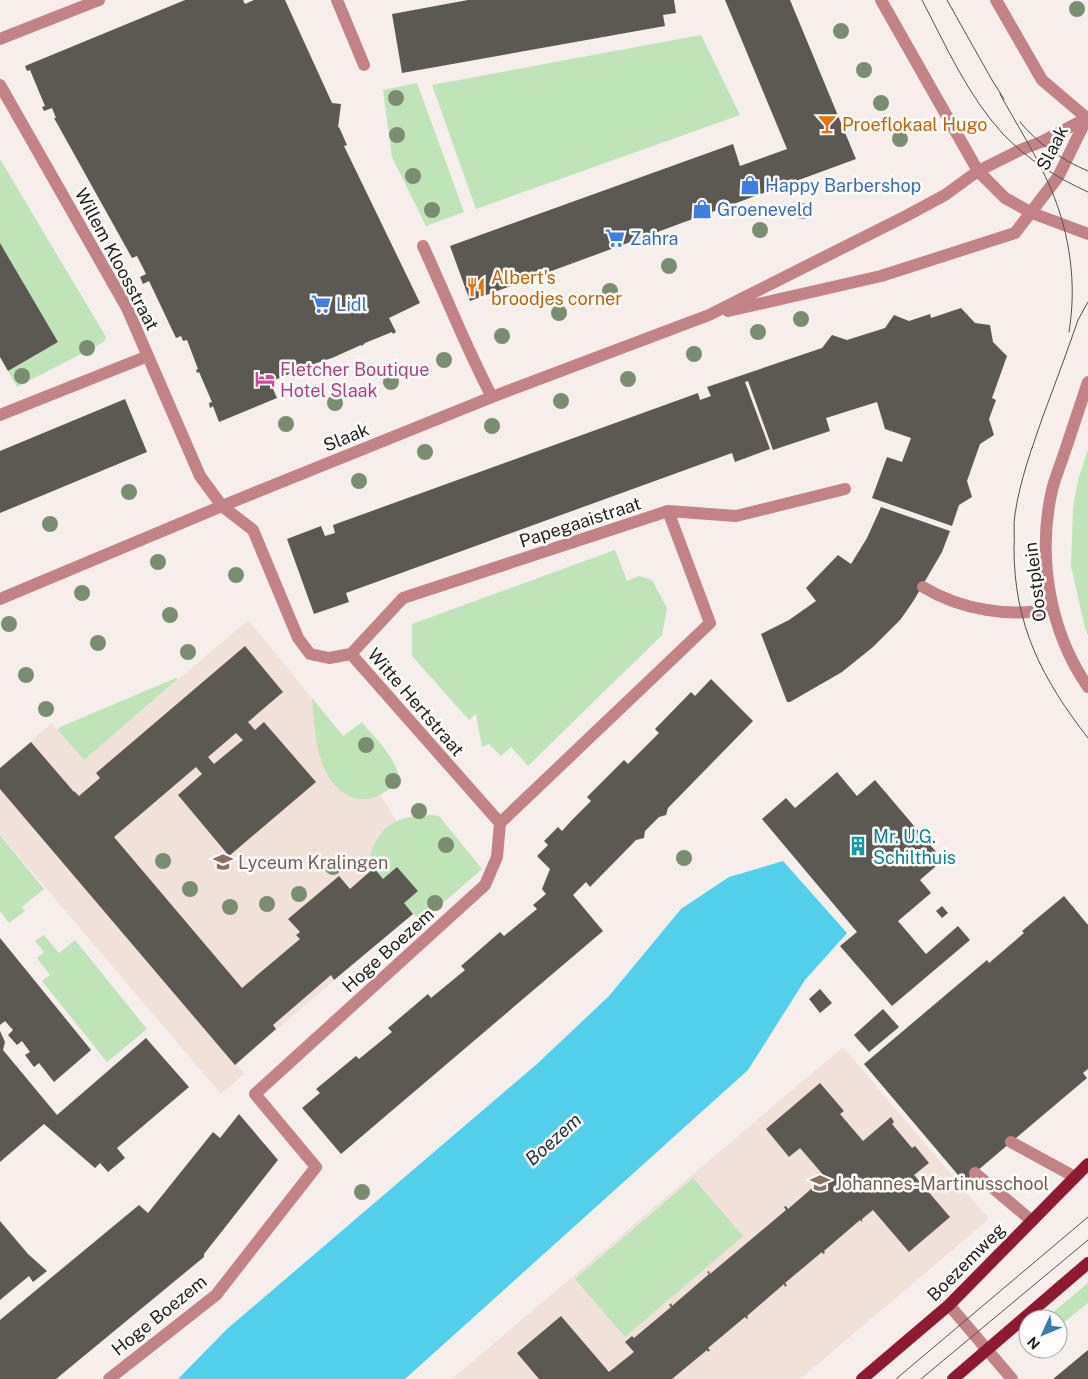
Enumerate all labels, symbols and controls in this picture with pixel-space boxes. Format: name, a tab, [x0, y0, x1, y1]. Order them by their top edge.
bar icon: Proeflokaal Hugo	[816, 113, 838, 135]
place label: Proeflokaal Hugo	[842, 114, 987, 135]
street label: Slaak	[1032, 122, 1072, 174]
shop icon: Happy Barbershop	[739, 174, 761, 196]
place label: Happy Barbershop	[765, 175, 921, 196]
street label: Willem Kloosstraat	[71, 184, 163, 334]
shop icon: Groeneveld	[691, 198, 713, 220]
place label: Groeneveld	[717, 199, 813, 220]
supermarket icon: Zahra	[604, 227, 626, 249]
place label: Zahra	[630, 228, 679, 249]
place label: Albert's broodjes corner	[491, 267, 622, 309]
restaurant icon: Albert's broodjes corner	[465, 276, 487, 298]
supermarket icon: Lidl	[310, 293, 332, 315]
place label: Lidl	[336, 294, 367, 315]
place label: Fletcher Boutique Hotel Slaak	[280, 359, 429, 401]
hotel icon: Fletcher Boutique Hotel Slaak	[254, 368, 276, 390]
street label: Slaak	[320, 418, 372, 456]
street label: Papegaaistraat	[517, 492, 643, 552]
street label: Oostplein	[1020, 541, 1050, 623]
street label: Witte Hertstraat	[364, 644, 468, 760]
place label: Mr. U.G. Schilthuis	[873, 826, 956, 868]
building icon: Mr. U.G. Schilthuis	[847, 835, 869, 857]
school or university icon: Lyceum Kralingen	[212, 851, 234, 873]
place label: Lyceum Kralingen	[238, 852, 388, 873]
street label: Hoge Boezem	[338, 903, 438, 997]
water label: Boezem	[521, 1108, 585, 1170]
school or university icon: Johannes-Martinusschool	[809, 1172, 831, 1194]
place label: Johannes-Martinusschool	[835, 1173, 1049, 1194]
street label: Boezemweg	[923, 1219, 1009, 1305]
street label: Hoge Boezem	[107, 1270, 211, 1360]
north arrow	[1018, 1309, 1068, 1359]
text: N	[1024, 1334, 1043, 1353]

